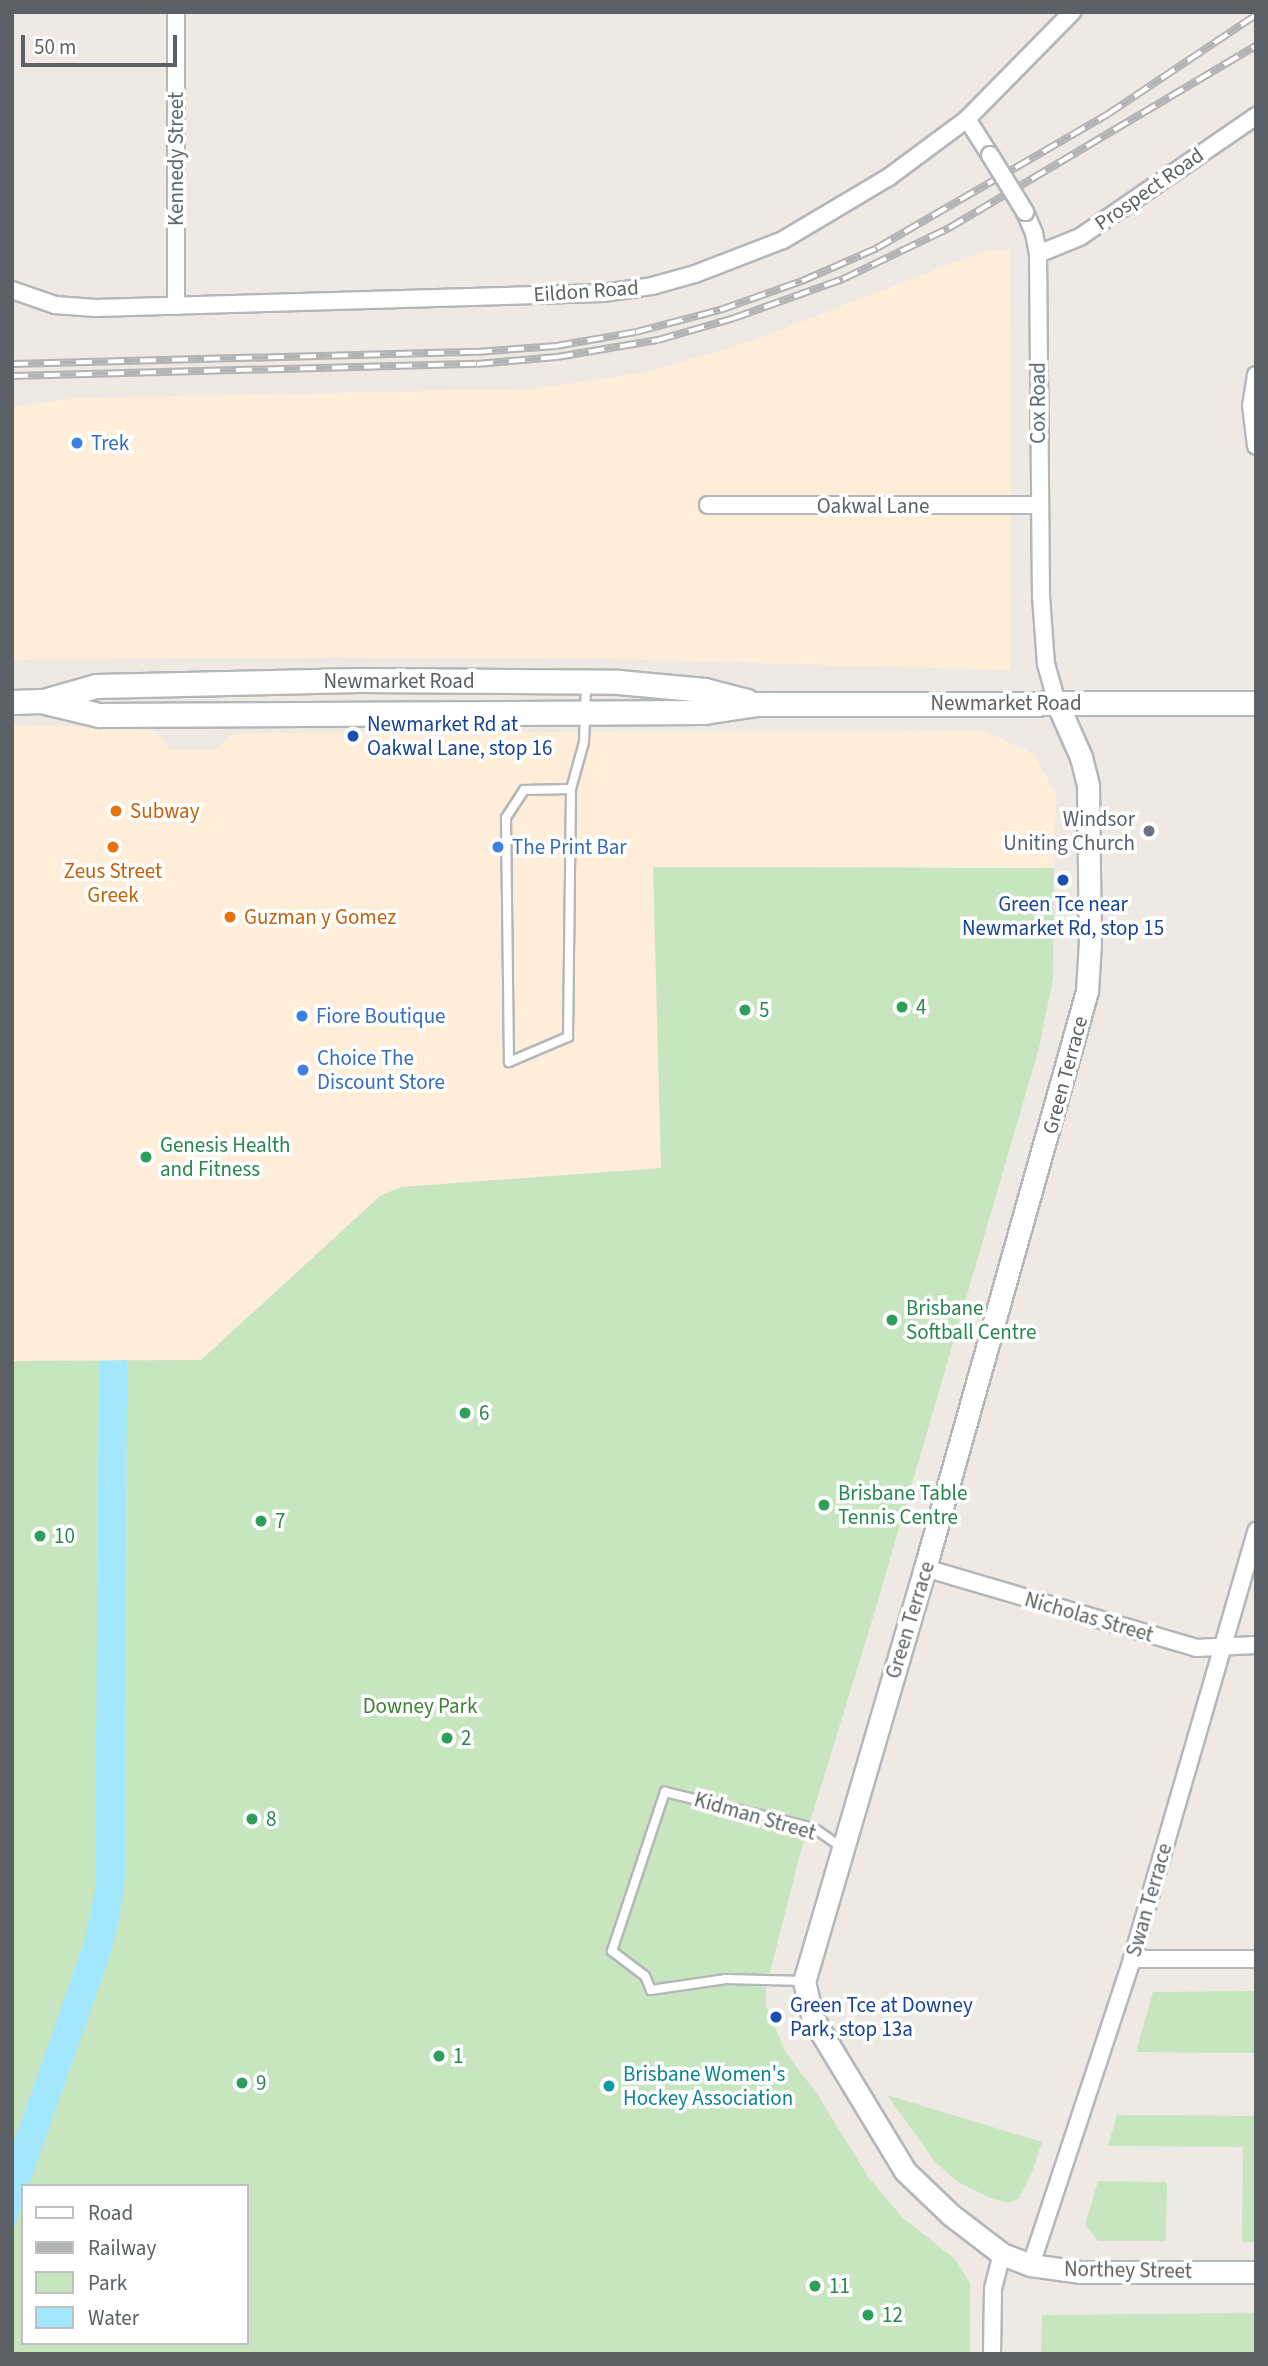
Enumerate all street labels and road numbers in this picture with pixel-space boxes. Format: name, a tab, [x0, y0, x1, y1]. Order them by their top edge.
street label: Kennedy Street	[163, 92, 189, 226]
street label: Prospect Road	[1090, 142, 1208, 236]
street label: Eildon Road	[533, 275, 639, 307]
street label: Cox Road	[1025, 362, 1051, 444]
street label: Oakwal Lane	[817, 493, 929, 519]
street label: Newmarket Road	[323, 668, 475, 694]
street label: Newmarket Road	[930, 690, 1082, 716]
street label: Green Terrace	[1037, 1013, 1093, 1137]
street label: Green Terrace	[880, 1558, 940, 1682]
street label: Nicholas Street	[1022, 1587, 1156, 1647]
street label: Kidman Street	[691, 1787, 819, 1845]
street label: Swan Terrace	[1121, 1840, 1177, 1960]
street label: Northey Street	[1064, 2256, 1192, 2284]

